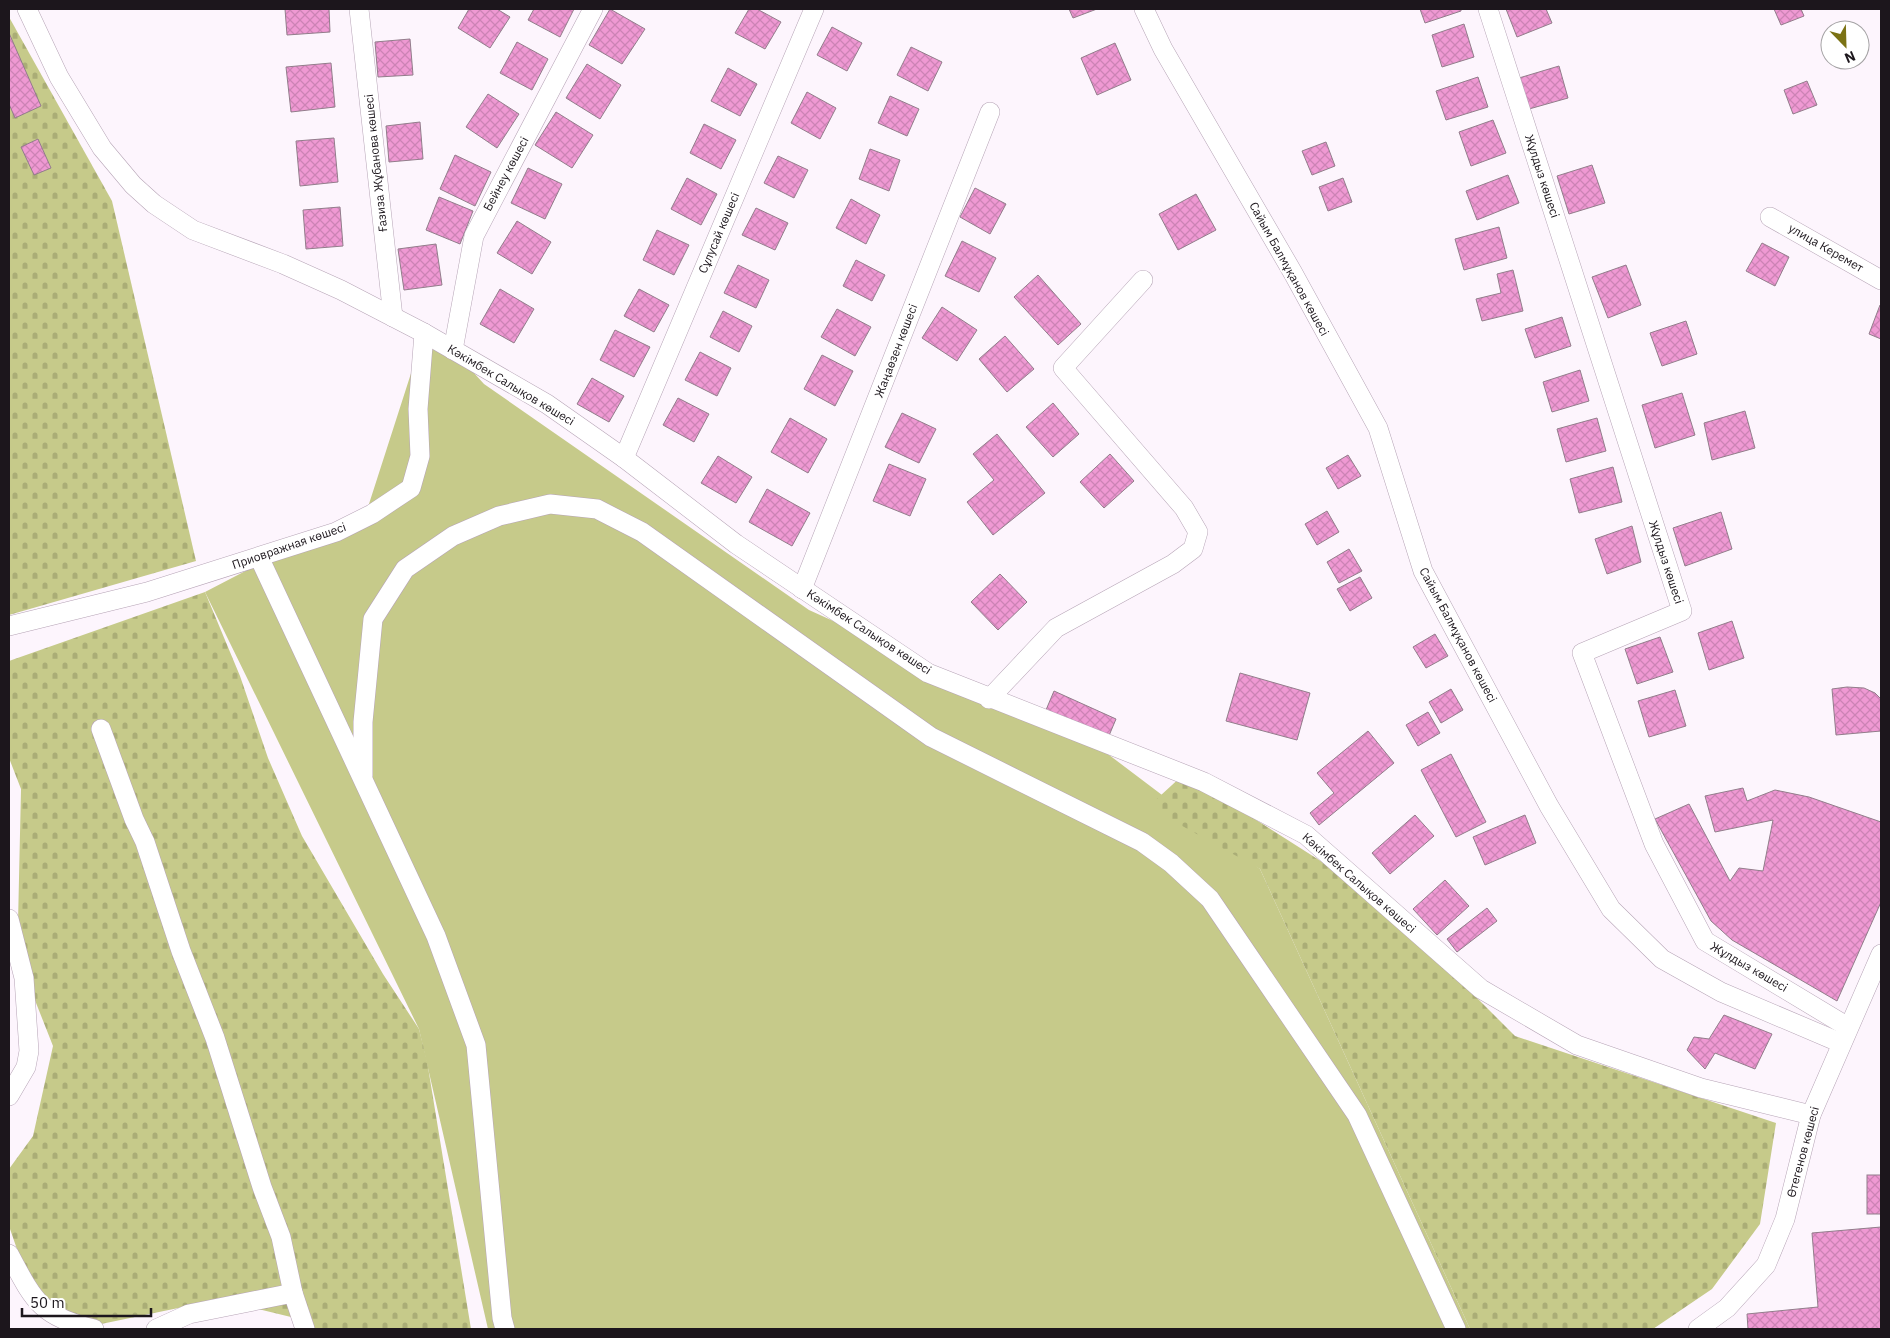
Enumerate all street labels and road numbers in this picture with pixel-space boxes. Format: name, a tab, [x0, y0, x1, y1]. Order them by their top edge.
street label: Ғазиза Жұбанова көшесі	[361, 93, 390, 233]
street label: Жұлдыз көшесі	[1522, 132, 1563, 220]
street label: Бейнеу көшесі	[480, 134, 531, 213]
street label: Сұлусай көшесі	[695, 190, 742, 276]
street label: Сайым Балмұқанов көшесі	[1246, 199, 1333, 338]
street label: улица Керемет	[1786, 220, 1867, 275]
street label: Жаңаөзен көшесі	[871, 302, 920, 400]
street label: Кәкімбек Салықов көшесі	[445, 341, 577, 428]
street label: Жұлдыз көшесі	[1646, 518, 1687, 606]
street label: Приовражная көшесі	[230, 519, 348, 572]
street label: Сайым Балмұқанов көшесі	[1416, 565, 1500, 705]
street label: Кәкімбек Салықов көшесі	[804, 586, 934, 677]
street label: Кәкімбек Салықов көшесі	[1300, 829, 1419, 936]
street label: Жұлдыз көшесі	[1708, 938, 1791, 995]
street label: Өтегенов көшесі	[1783, 1105, 1822, 1199]

